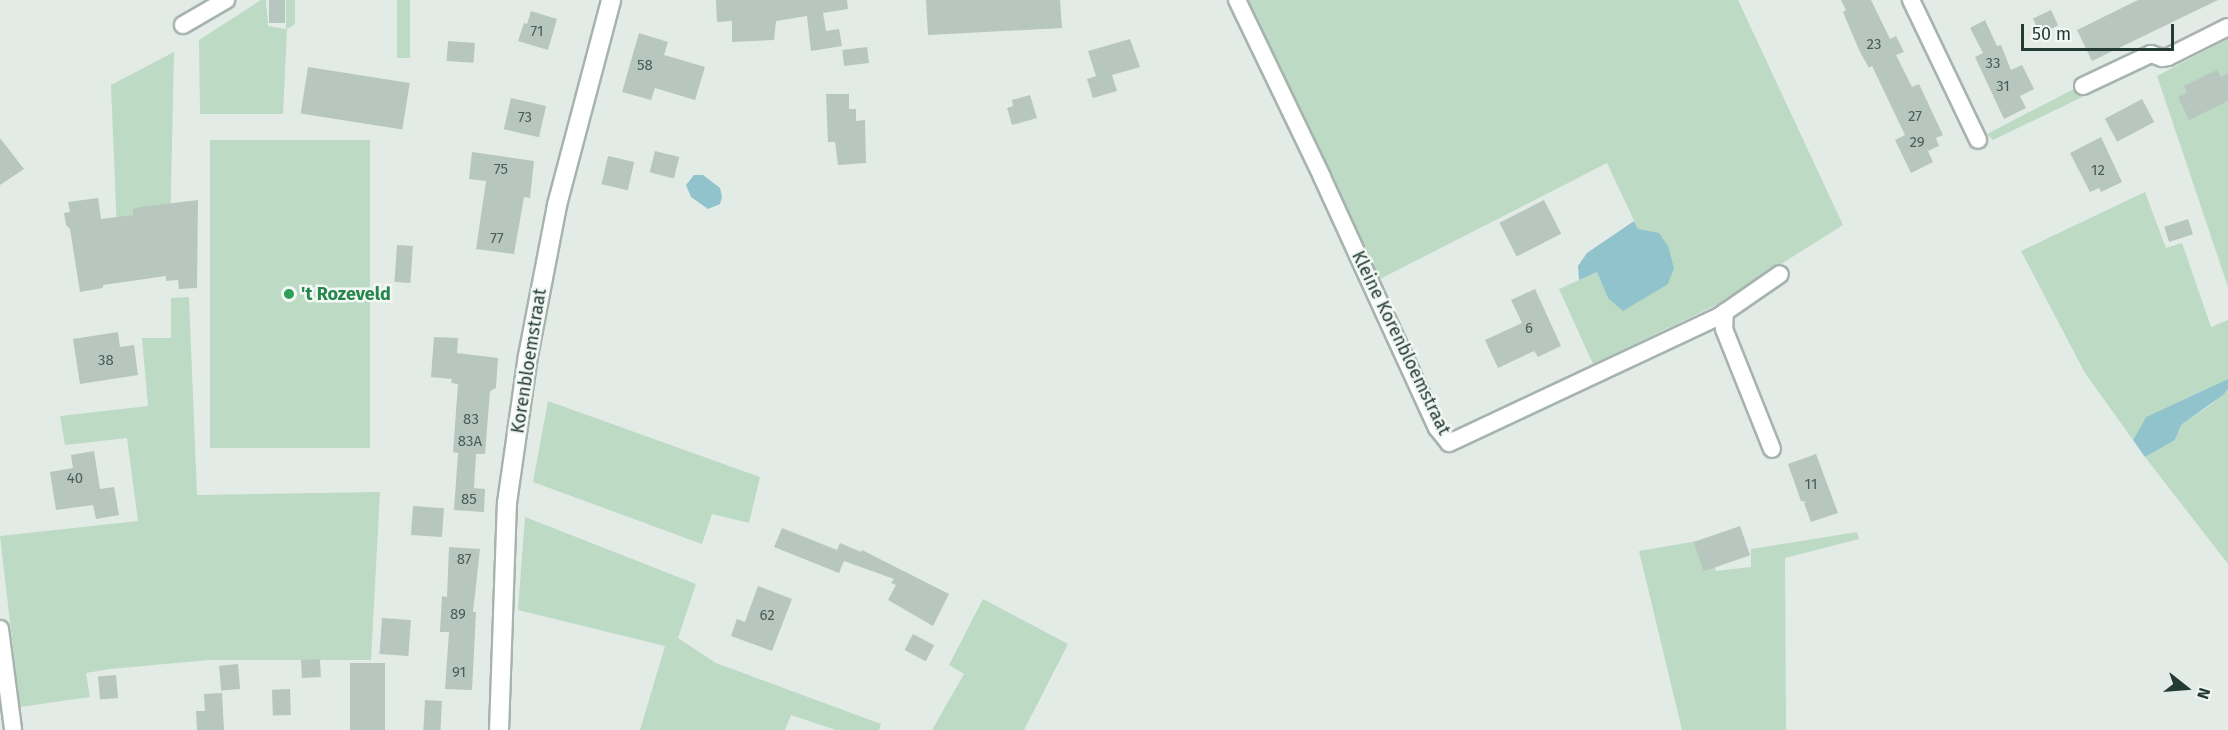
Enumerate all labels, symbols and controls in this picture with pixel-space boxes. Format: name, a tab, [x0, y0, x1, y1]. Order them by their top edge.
scale bar	[2024, 12, 2177, 50]
house number: 71	[531, 23, 543, 41]
text: 50 m	[2032, 23, 2071, 45]
house number: 23	[1867, 36, 1881, 54]
house number: 33	[1986, 55, 2000, 73]
house number: 58	[637, 57, 653, 75]
house number: 31	[1996, 78, 2010, 96]
house number: 27	[1908, 108, 1922, 126]
house number: 73	[518, 109, 532, 127]
house number: 29	[1909, 134, 1925, 152]
house number: 75	[494, 161, 508, 179]
house number: 12	[2091, 162, 2105, 180]
house number: 77	[490, 230, 504, 248]
street label: Kleine Korenbloemstraat	[1347, 247, 1455, 439]
place label: 't Rozeveld	[301, 283, 391, 305]
marker: 't Rozeveld	[282, 287, 296, 301]
street label: Korenbloemstraat	[507, 287, 551, 435]
house number: 6	[1525, 320, 1533, 338]
house number: 38	[98, 352, 114, 370]
house number: 83	[463, 411, 479, 429]
house number: 83A	[458, 433, 482, 451]
house number: 40	[67, 470, 83, 488]
house number: 11	[1805, 476, 1817, 494]
house number: 85	[461, 491, 477, 509]
house number: 87	[457, 551, 471, 569]
house number: 89	[450, 606, 466, 624]
house number: 62	[759, 607, 775, 625]
north arrow	[2156, 658, 2216, 718]
house number: 91	[452, 664, 466, 682]
text: N	[2193, 686, 2214, 701]

